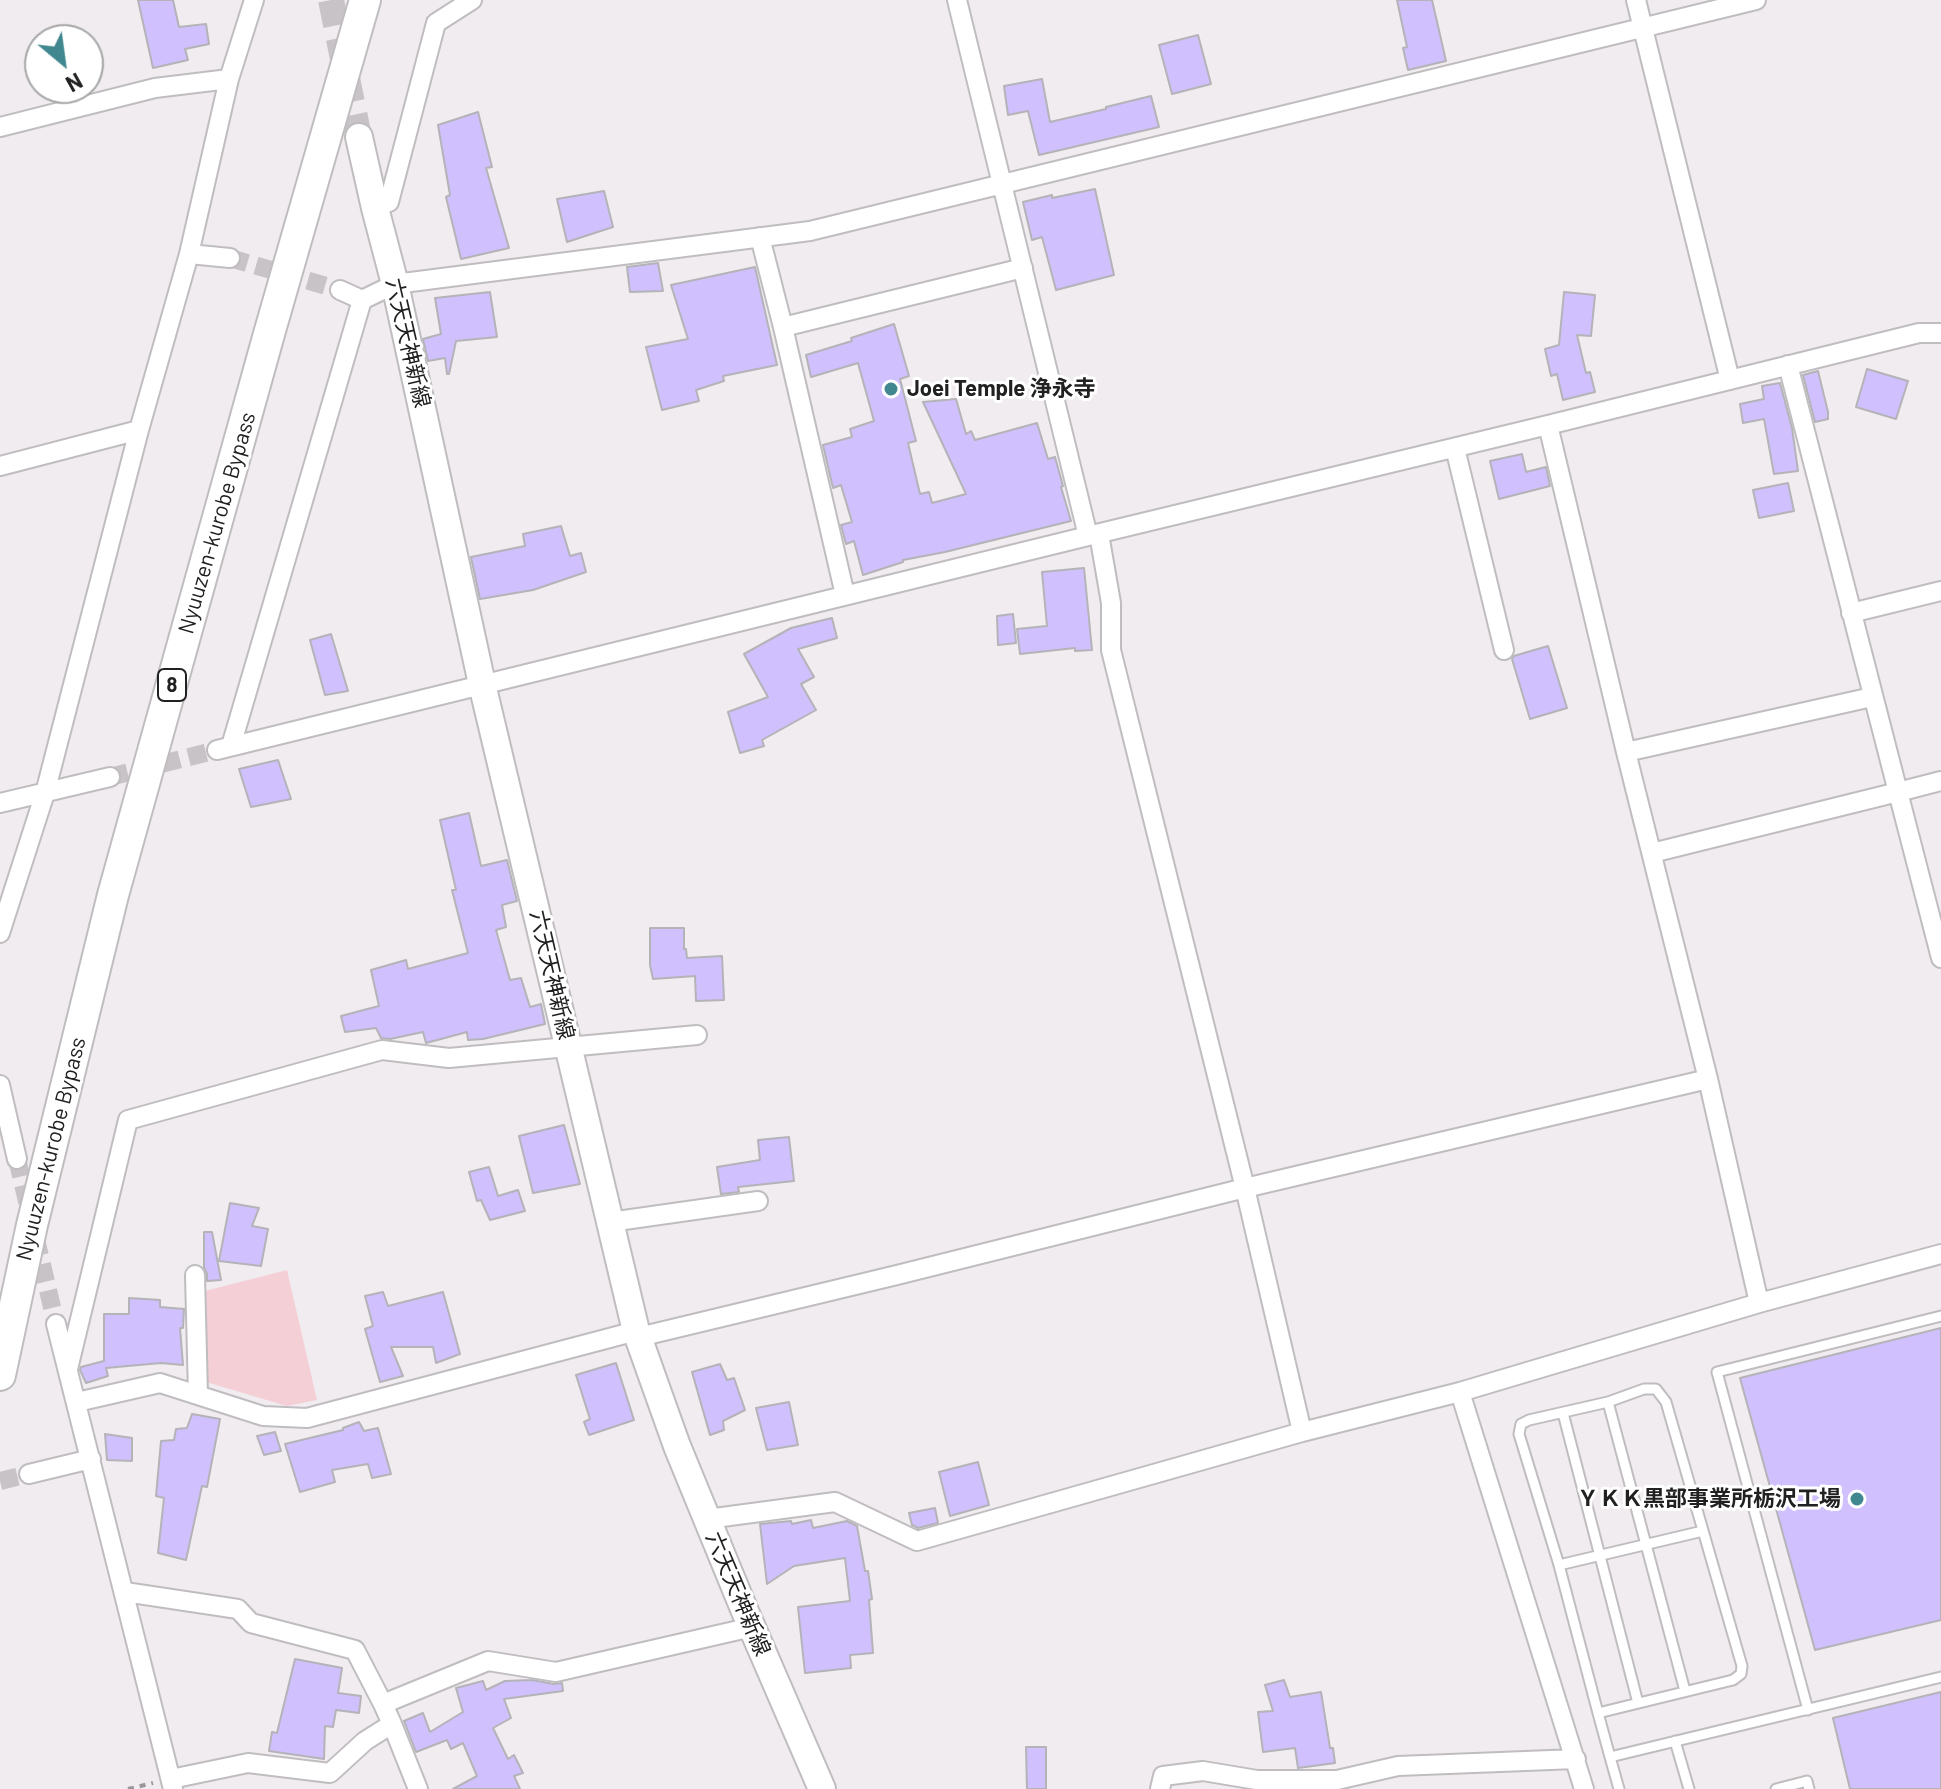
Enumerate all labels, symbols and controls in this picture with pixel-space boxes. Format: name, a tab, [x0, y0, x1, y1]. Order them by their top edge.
north arrow	[24, 24, 104, 104]
text: N	[62, 68, 87, 98]
street label: 六天天神新線	[380, 276, 436, 410]
place label: Joei Temple 浄永寺	[907, 376, 1096, 402]
marker: Joei Temple 浄永寺	[882, 380, 900, 398]
street label: Nyuuzen-kurobe Bypass	[173, 409, 261, 637]
road number: 8	[158, 669, 186, 701]
street label: 六天天神新線	[524, 908, 580, 1042]
street label: Nyuuzen-kurobe Bypass	[10, 1035, 92, 1263]
place label: ＹＫＫ黒部事業所栃沢工場	[1577, 1486, 1841, 1512]
marker: ＹＫＫ黒部事業所栃沢工場	[1848, 1490, 1866, 1508]
street label: 六天天神新線	[700, 1528, 776, 1660]

